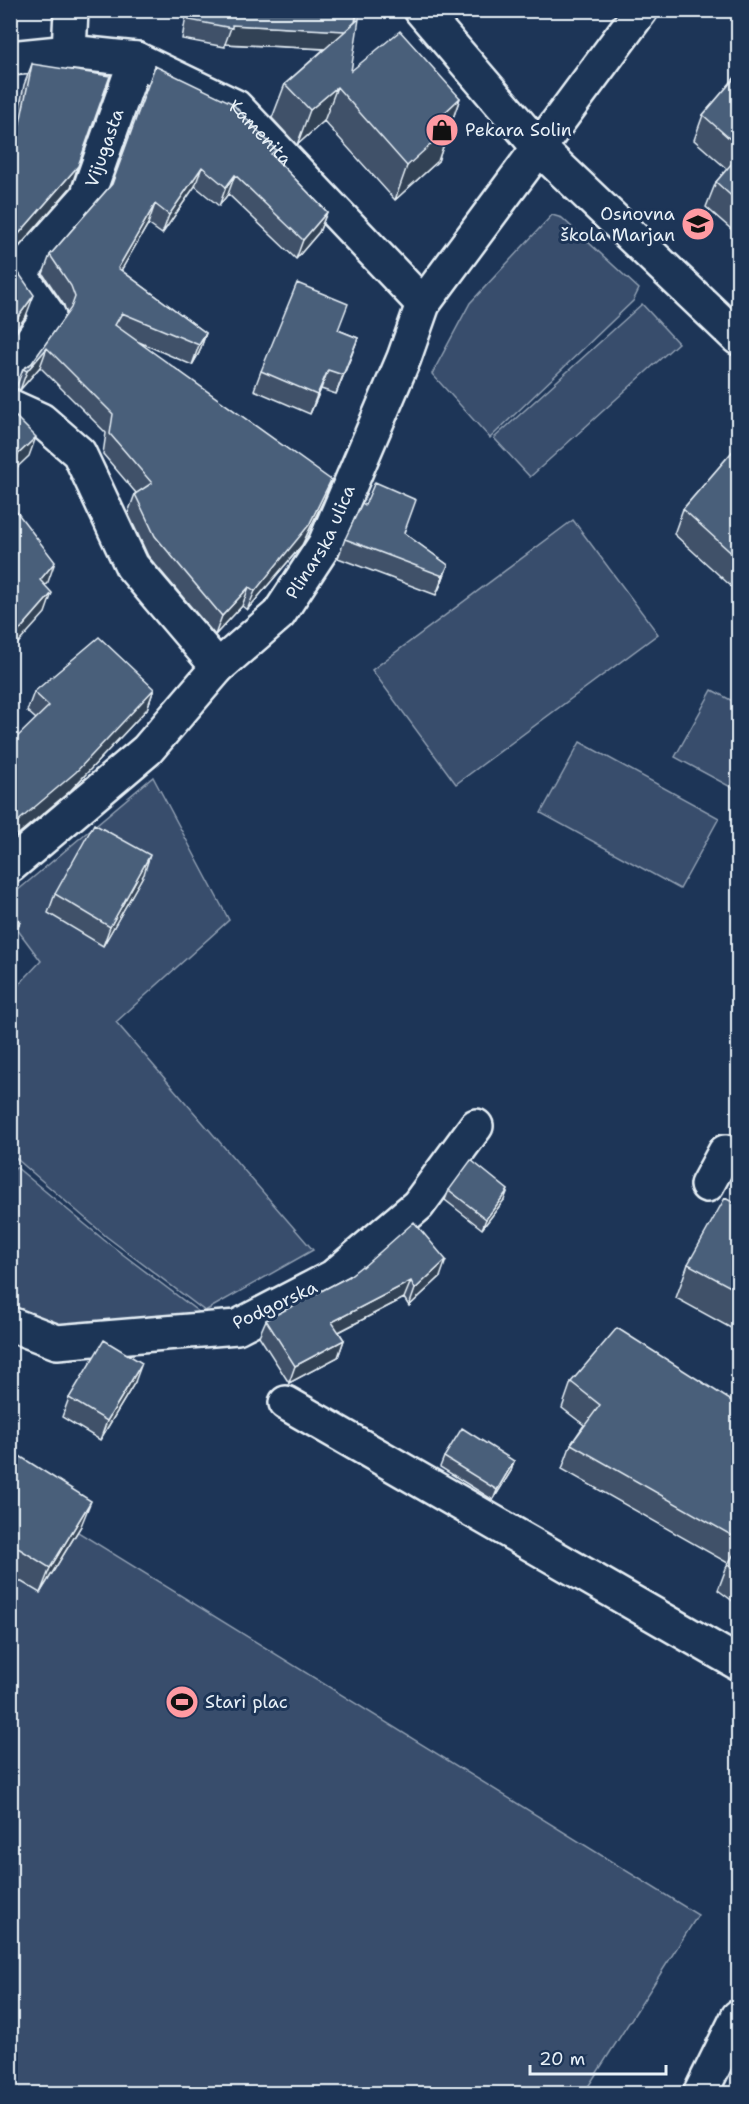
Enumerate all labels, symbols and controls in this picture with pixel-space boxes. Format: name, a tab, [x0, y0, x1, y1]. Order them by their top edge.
street label: Kamenita	[226, 94, 297, 171]
street label: Vijugasta	[79, 105, 129, 190]
shop icon: Pekara Solin	[424, 112, 460, 148]
place label: Pekara Solin	[465, 118, 572, 142]
place label: Osnovna škola Marjan	[560, 202, 675, 247]
school or university icon: Osnovna škola Marjan	[680, 206, 716, 242]
street label: Plinarska ulica	[280, 481, 361, 604]
street label: Podgorska	[229, 1275, 321, 1335]
sports icon: Stari plac	[164, 1684, 200, 1720]
place label: Stari plac	[205, 1690, 288, 1714]
scale bar	[530, 2038, 666, 2076]
text: 20 m	[539, 2047, 585, 2071]

